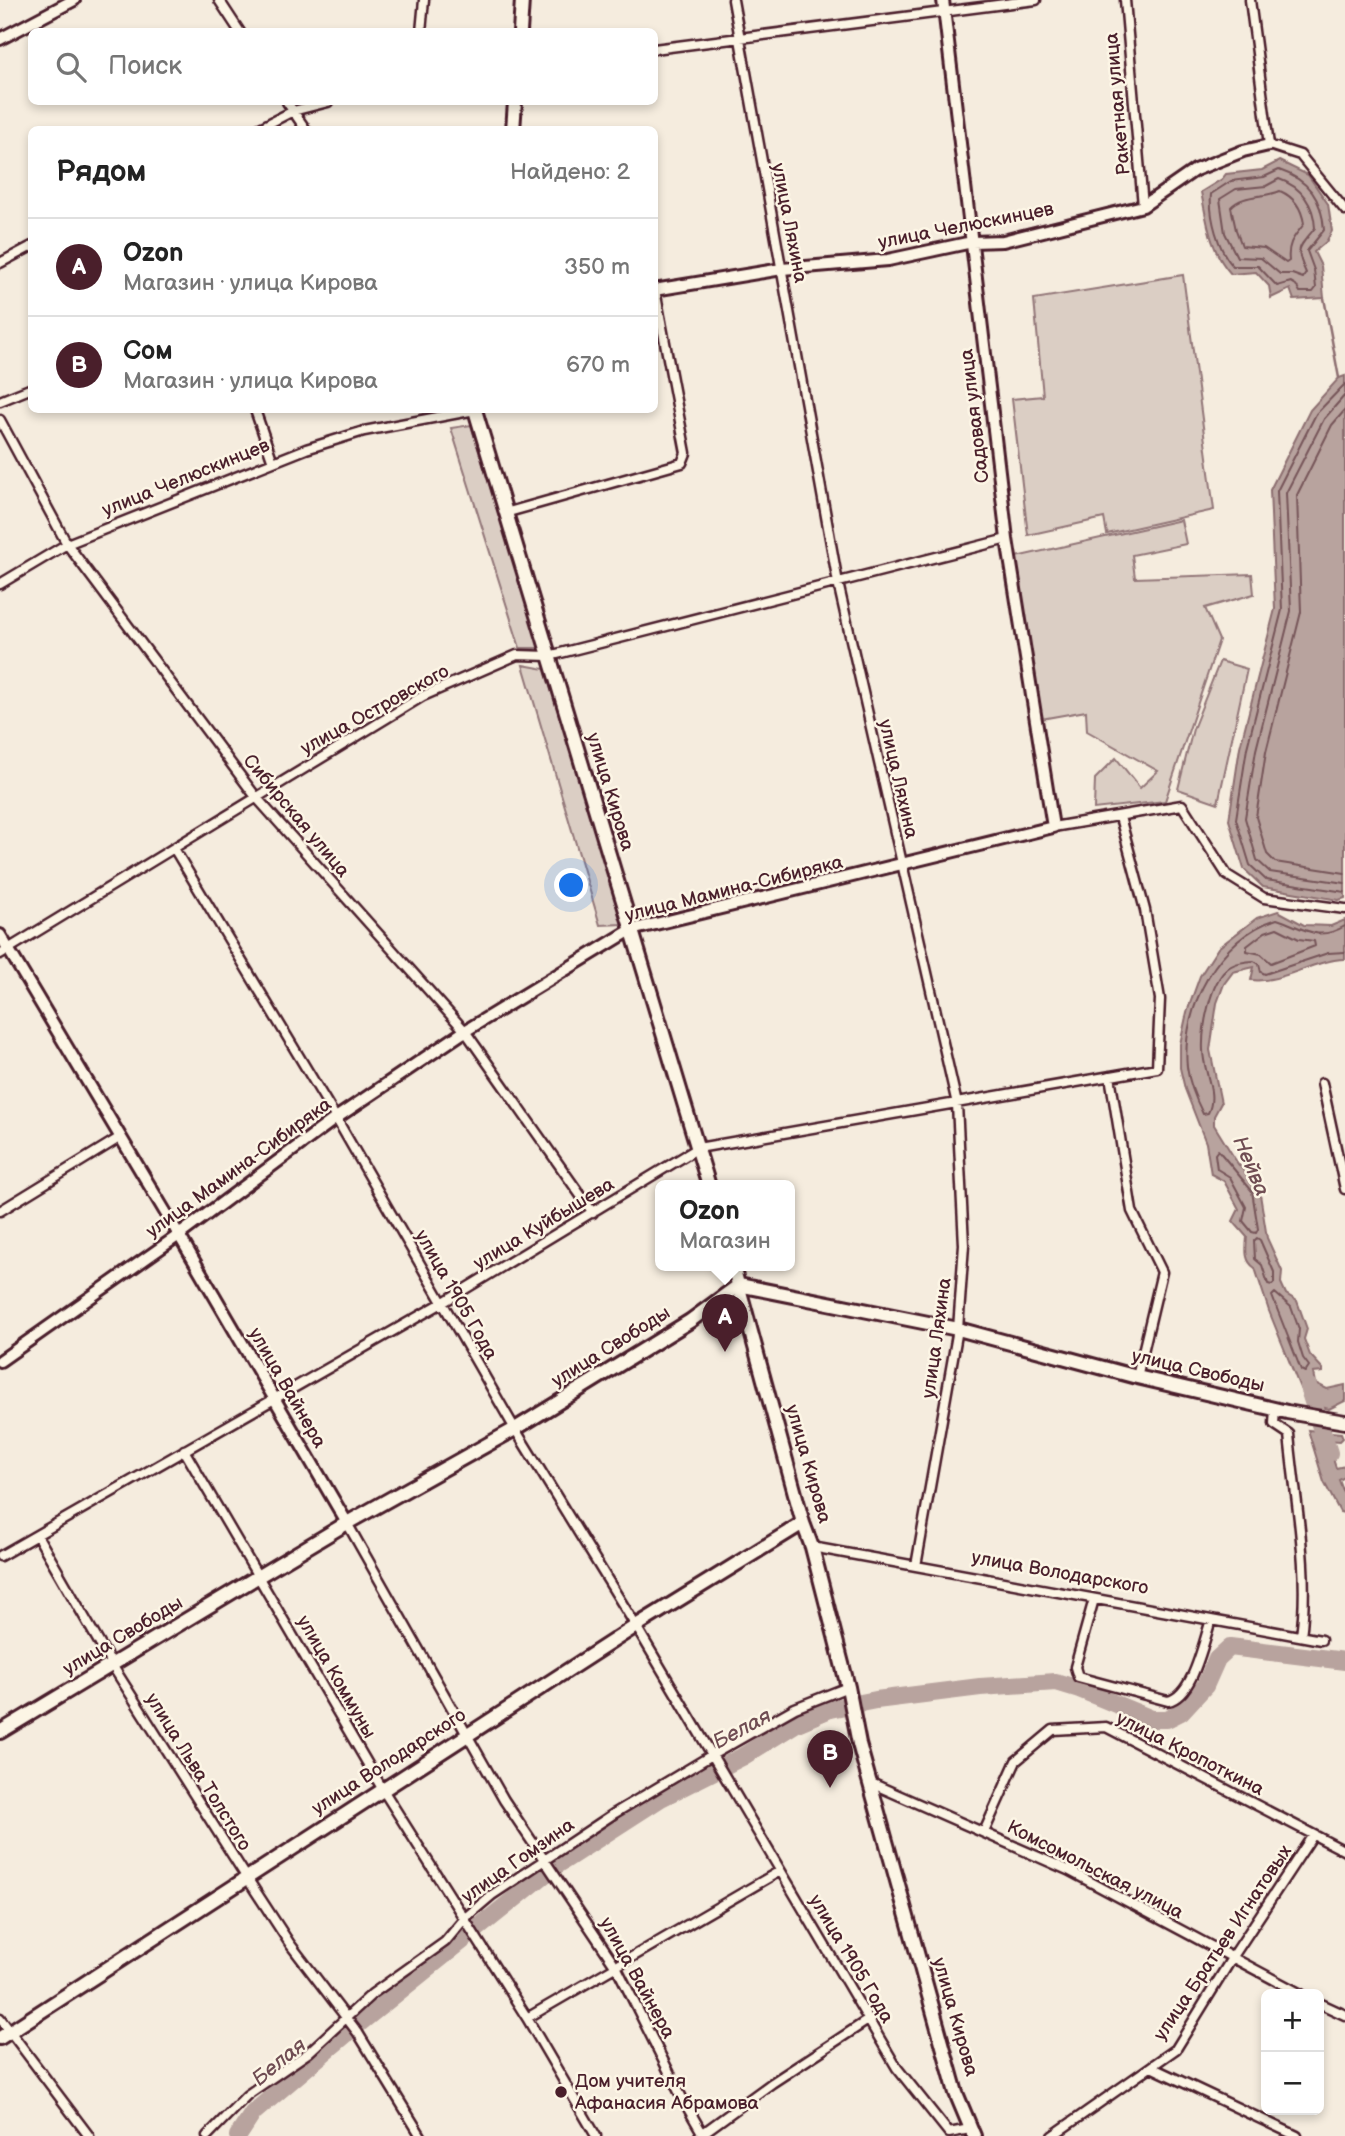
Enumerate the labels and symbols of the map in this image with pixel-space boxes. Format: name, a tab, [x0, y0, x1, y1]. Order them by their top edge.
street label: Ракетная улица	[1100, 32, 1136, 176]
street label: улица Ляхина	[766, 161, 812, 285]
street label: улица Челюскинцев	[876, 198, 1056, 254]
street label: Садовая улица	[955, 348, 995, 484]
street label: улица Челюскинцев	[99, 434, 273, 522]
street label: улица Островского	[297, 660, 453, 760]
street label: улица Ляхина	[873, 717, 923, 841]
street label: улица Кирова	[581, 730, 639, 854]
street label: Сибирская улица	[238, 750, 354, 882]
street label: улица Мамина-Сибиряка	[623, 851, 845, 927]
your location	[554, 868, 588, 902]
street label: улица Мамина-Сибиряка	[142, 1093, 336, 1243]
water label: Нейва	[1227, 1132, 1275, 1200]
street label: улица Куйбышева	[469, 1173, 619, 1275]
street label: улица 1905 Года	[410, 1226, 502, 1364]
street label: улица Ляхина	[917, 1276, 957, 1400]
pin: A	[702, 1294, 748, 1352]
street label: улица Свободы	[547, 1301, 675, 1393]
street label: улица Вайнера	[243, 1324, 331, 1452]
street label: улица Свободы	[1129, 1345, 1267, 1397]
street label: улица Кирова	[780, 1402, 836, 1526]
street label: улица Володарского	[970, 1546, 1150, 1600]
street label: улица Свободы	[59, 1591, 187, 1681]
street label: улица Коммуны	[292, 1611, 380, 1743]
street label: улица Льва Толстого	[140, 1689, 256, 1855]
water label: Белая	[709, 1703, 776, 1755]
street label: улица Володарского	[308, 1704, 470, 1820]
street label: улица Кропоткина	[1112, 1707, 1268, 1801]
pin: B	[807, 1730, 853, 1788]
street label: улица Гомзина	[457, 1814, 579, 1908]
street label: Комсомольская улица	[1003, 1815, 1187, 1925]
street label: улица Братьев Игнатовых	[1149, 1841, 1297, 2045]
street label: улица 1905 Года	[804, 1891, 898, 2027]
street label: улица Вайнера	[594, 1913, 680, 2043]
street label: улица Кирова	[927, 1955, 983, 2079]
water label: Белая	[247, 2032, 311, 2091]
place label: Дом учителя Афанасия Абрамова	[574, 2070, 759, 2115]
marker: Дом учителя Афанасия Абрамова	[553, 2084, 569, 2100]

